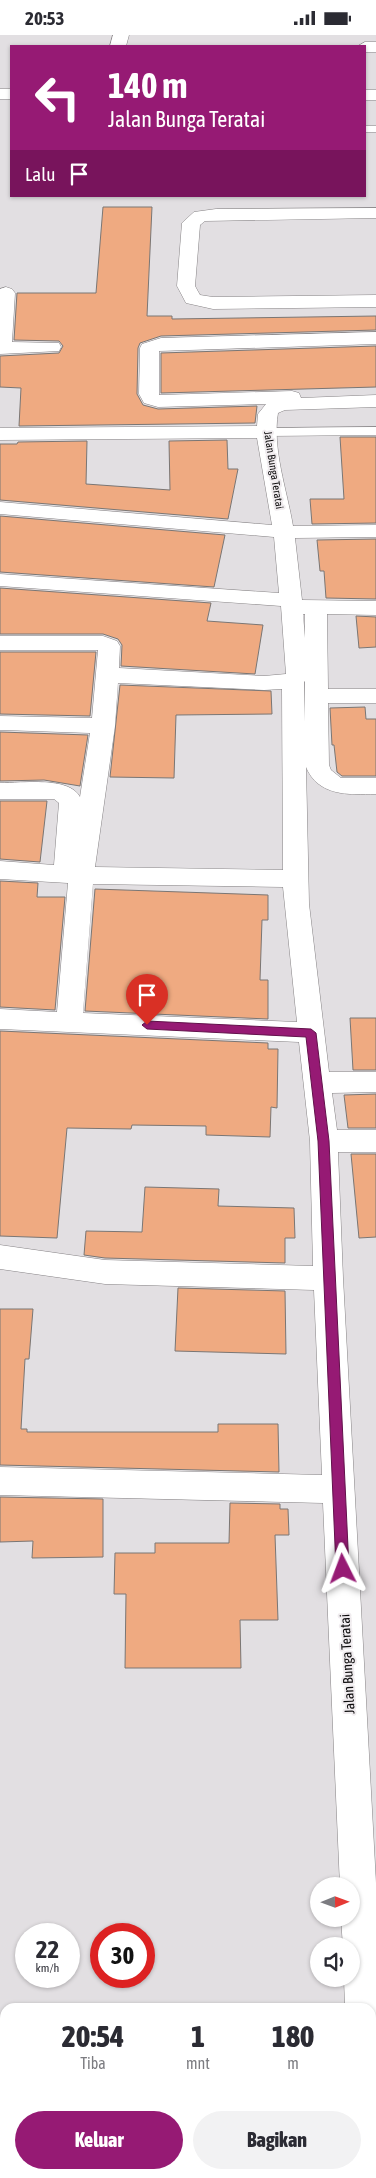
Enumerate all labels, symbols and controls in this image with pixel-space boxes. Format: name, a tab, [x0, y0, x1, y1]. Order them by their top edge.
text: 20:53	[25, 7, 64, 29]
icon: left	[25, 65, 90, 130]
text: 140 m	[108, 65, 187, 105]
text: Jalan Bunga Teratai	[108, 106, 265, 132]
icon: arrive	[65, 160, 93, 188]
text: Lalu	[25, 163, 55, 185]
street label: Jalan Bunga Teratai	[262, 430, 286, 510]
pin	[126, 974, 168, 1025]
icon: arrive	[133, 981, 161, 1009]
position arrow	[316, 1542, 368, 1594]
street label: Jalan Bunga Teratai	[336, 1614, 358, 1714]
north arrow	[310, 1877, 360, 1927]
map controls	[310, 1877, 360, 1987]
speed limit sign: 30	[90, 1923, 155, 1988]
text: 22	[36, 1935, 59, 1963]
button: sound	[310, 1937, 360, 1987]
text: km/h	[36, 1961, 59, 1975]
text: 20:54	[62, 2019, 124, 2053]
text: 1	[191, 2019, 205, 2053]
text: 180	[272, 2019, 314, 2053]
text: Tiba	[80, 2054, 106, 2072]
text: mnt	[186, 2054, 210, 2072]
text: m	[287, 2054, 299, 2072]
button: Keluar	[15, 2111, 183, 2169]
button: Bagikan	[193, 2111, 361, 2169]

